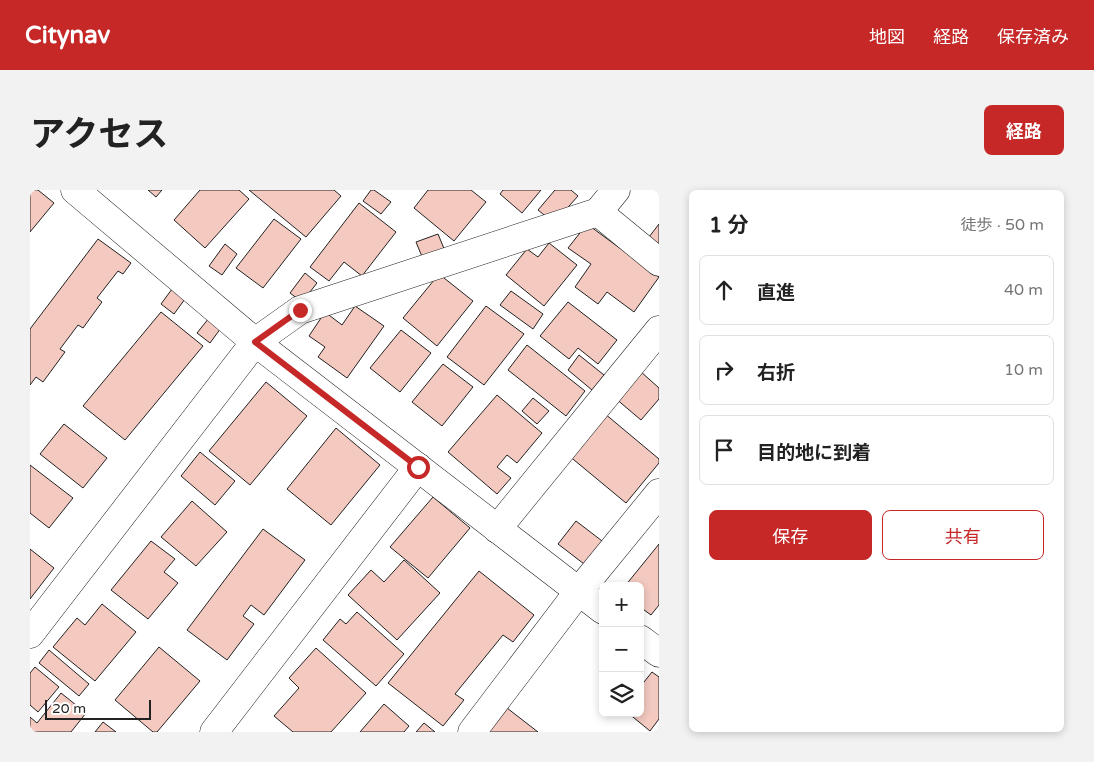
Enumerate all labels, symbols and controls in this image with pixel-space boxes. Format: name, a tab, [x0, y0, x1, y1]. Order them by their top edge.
text: Citynav	[25, 21, 110, 50]
text: 地図	[869, 26, 905, 48]
text: 経路	[933, 26, 969, 48]
text: 保存済み	[997, 26, 1069, 48]
button: 経路	[984, 105, 1064, 155]
text: アクセス	[30, 114, 168, 156]
text: 1 分	[709, 213, 749, 238]
text: 徒歩 · 50 m	[961, 215, 1044, 235]
icon: ahead	[710, 276, 738, 304]
text: 40 m	[1004, 280, 1043, 300]
text: 直進	[757, 282, 795, 304]
route end	[289, 299, 312, 322]
icon: right	[710, 356, 738, 384]
text: 10 m	[1004, 360, 1043, 380]
text: 右折	[757, 362, 795, 384]
icon: arrive	[710, 436, 738, 464]
text: 目的地に到着	[757, 442, 871, 464]
route start	[407, 456, 430, 479]
button: 保存	[709, 510, 872, 560]
button: 共有	[882, 510, 1044, 560]
map controls	[599, 582, 644, 717]
button: +	[599, 582, 644, 627]
button: −	[599, 627, 644, 672]
button: layers	[599, 672, 644, 717]
scale bar	[45, 697, 151, 720]
text: 20 m	[52, 700, 86, 717]

